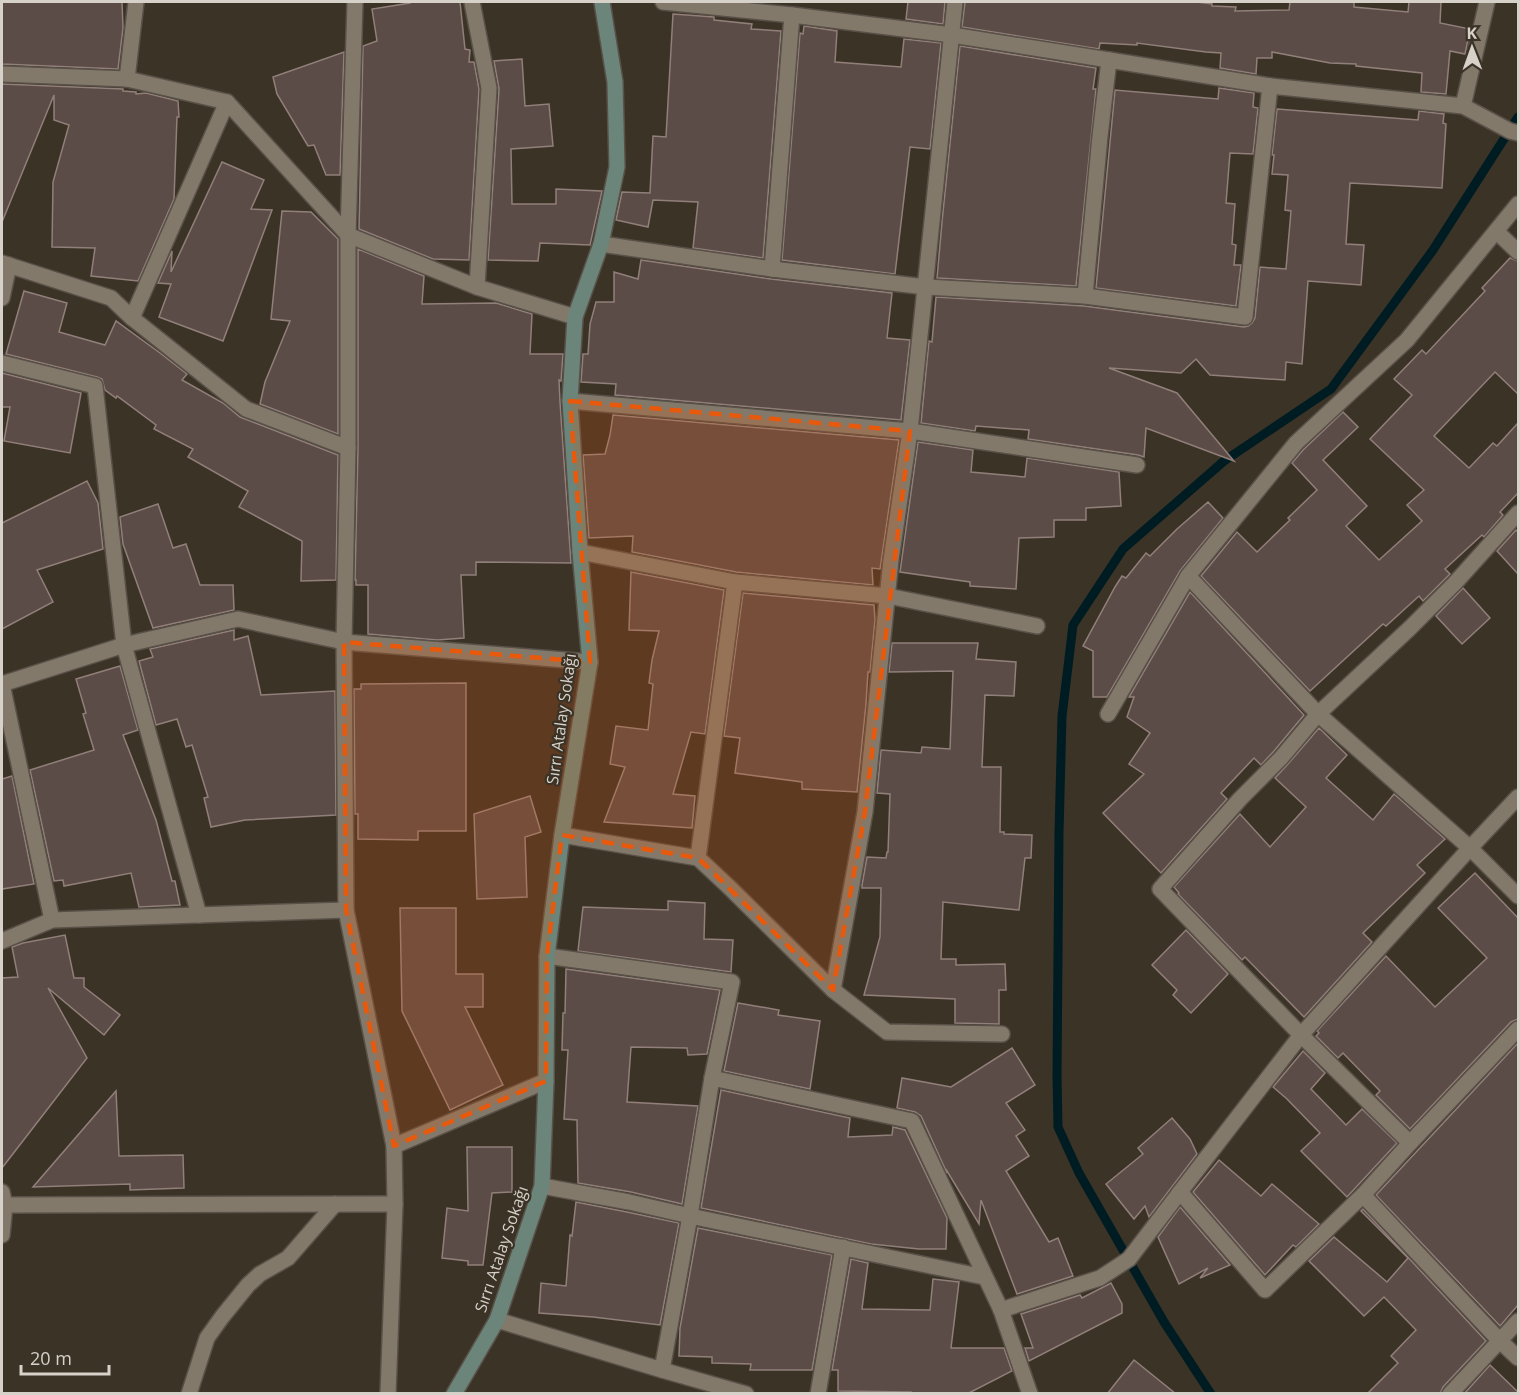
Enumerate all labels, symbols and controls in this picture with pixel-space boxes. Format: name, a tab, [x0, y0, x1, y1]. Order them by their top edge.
north arrow	[1442, 18, 1502, 78]
text: K	[1466, 22, 1478, 44]
street label: Sırrı Atalay Sokağı	[541, 652, 581, 786]
street label: Sırrı Atalay Sokağı	[469, 1183, 533, 1315]
scale bar	[21, 1338, 110, 1376]
text: 20 m	[30, 1346, 72, 1370]

